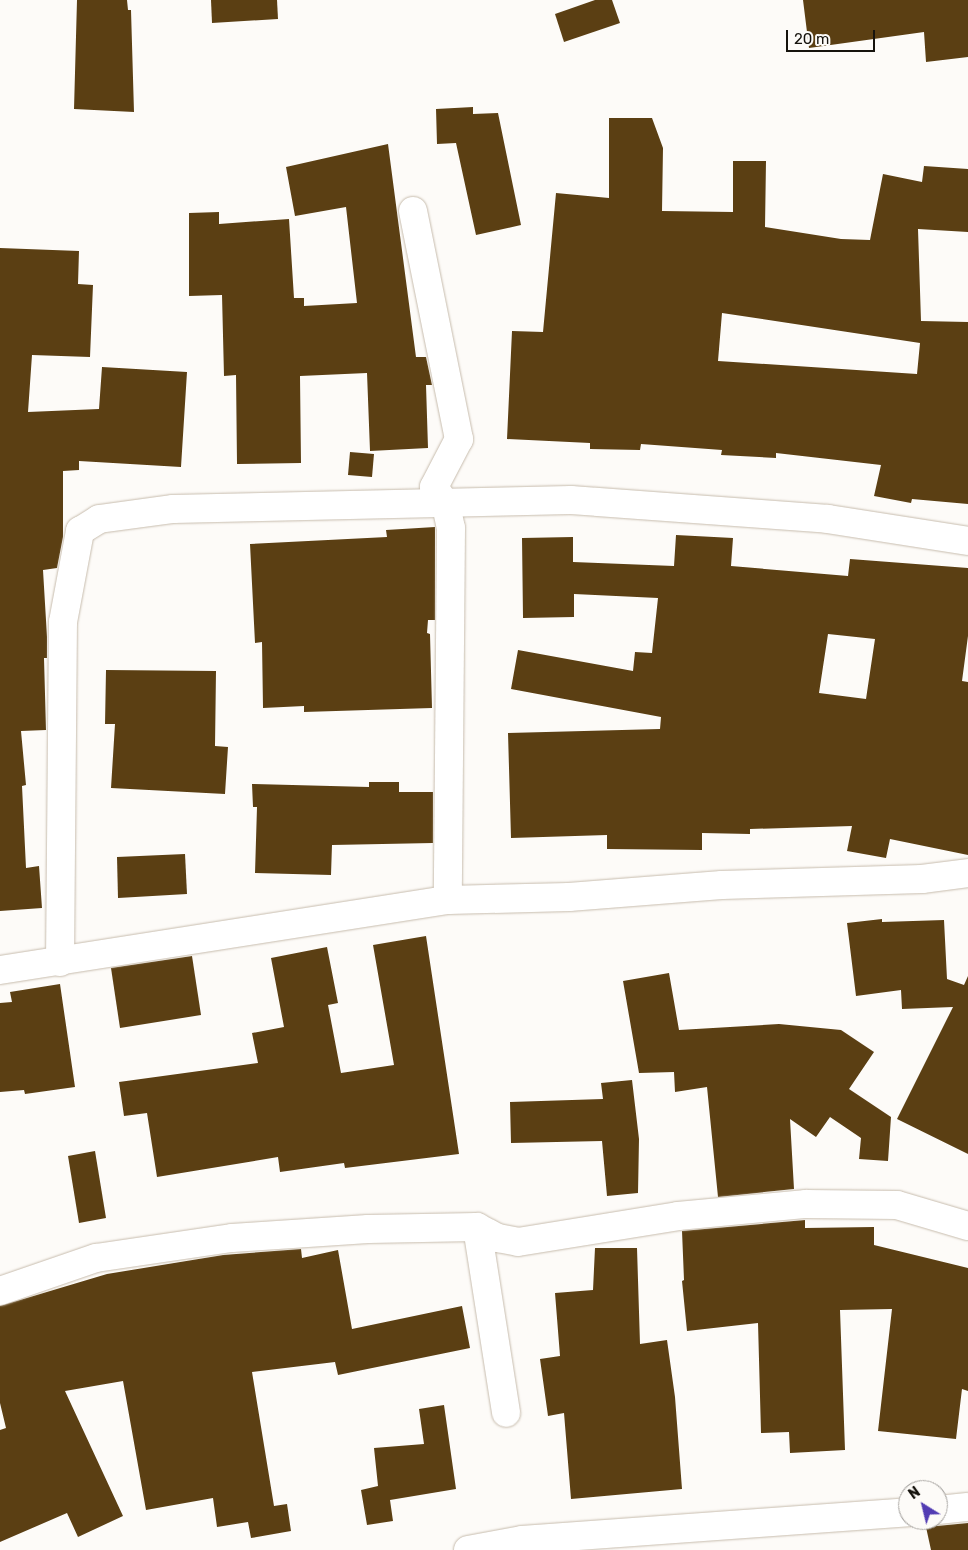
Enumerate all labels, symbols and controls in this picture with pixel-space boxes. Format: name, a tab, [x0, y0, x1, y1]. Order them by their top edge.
scale bar	[788, 20, 877, 52]
text: 20 m	[794, 30, 829, 48]
north arrow	[898, 1480, 948, 1530]
text: N	[905, 1483, 924, 1503]

